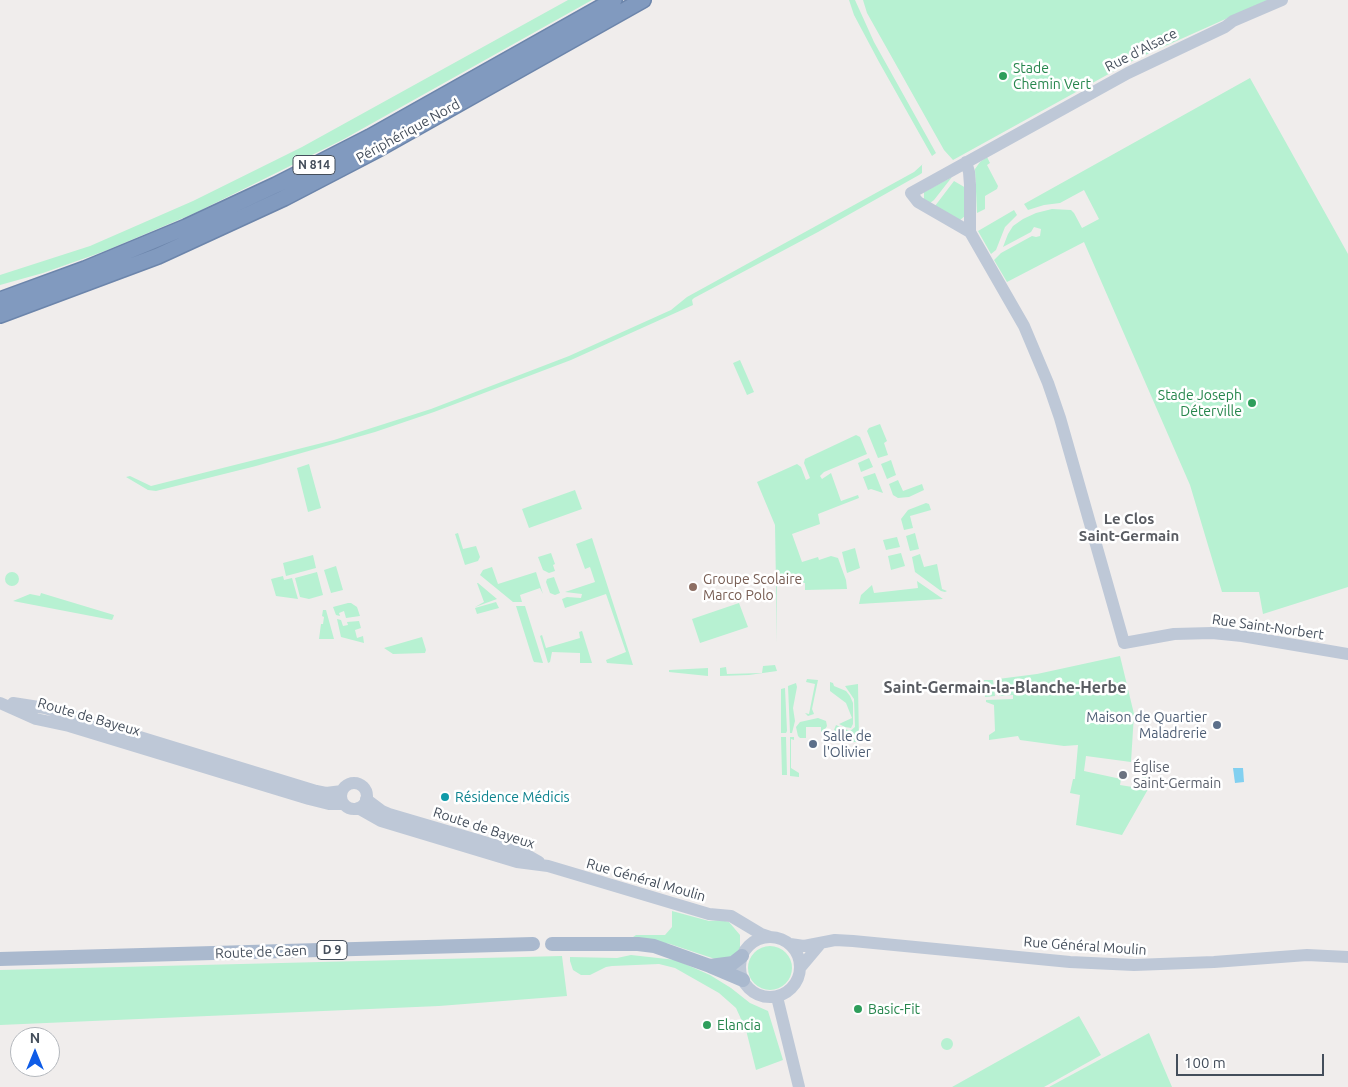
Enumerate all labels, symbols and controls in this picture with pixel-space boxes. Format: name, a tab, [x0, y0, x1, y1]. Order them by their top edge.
street label: Rue d'Alsace	[1102, 25, 1180, 75]
place label: Stade Chemin Vert	[1013, 60, 1091, 92]
marker: Stade Chemin Vert	[997, 70, 1009, 82]
street label: Périphérique Nord	[353, 96, 463, 166]
road number: N 814	[293, 156, 335, 174]
place label: Stade Joseph Déterville	[1158, 387, 1242, 420]
marker: Stade Joseph Déterville	[1246, 397, 1258, 409]
district label: Le Clos Saint-Germain	[1079, 510, 1179, 545]
place label: Groupe Scolaire Marco Polo	[703, 571, 802, 604]
marker: Groupe Scolaire Marco Polo	[687, 581, 699, 593]
street label: Rue Saint-Norbert	[1211, 611, 1325, 643]
district label: Saint-Germain-la-Blanche-Herbe	[884, 678, 1126, 698]
street label: Route de Bayeux	[36, 694, 142, 740]
place label: Maison de Quartier Maladrerie	[1086, 709, 1207, 742]
marker: Maison de Quartier Maladrerie	[1211, 719, 1223, 731]
place label: Salle de l'Olivier	[823, 728, 872, 760]
marker: Salle de l'Olivier	[807, 738, 819, 750]
place label: Église Saint-Germain	[1133, 759, 1221, 792]
marker: Église Saint-Germain	[1117, 769, 1129, 781]
place label: Résidence Médicis	[455, 789, 570, 805]
marker: Résidence Médicis	[439, 791, 451, 803]
street label: Route de Bayeux	[431, 804, 537, 852]
street label: Rue Général Moulin	[584, 855, 708, 905]
street label: Rue Général Moulin	[1023, 933, 1147, 959]
road number: D 9	[317, 940, 347, 960]
street label: Route de Caen	[215, 942, 307, 962]
place label: Basic-Fit	[868, 1001, 920, 1017]
marker: Basic-Fit	[852, 1003, 864, 1015]
place label: Elancia	[717, 1017, 761, 1033]
marker: Elancia	[701, 1019, 713, 1031]
north arrow	[10, 1027, 60, 1077]
text: N	[30, 1030, 40, 1046]
scale bar	[1178, 1044, 1326, 1076]
text: 100 m	[1184, 1054, 1226, 1071]

